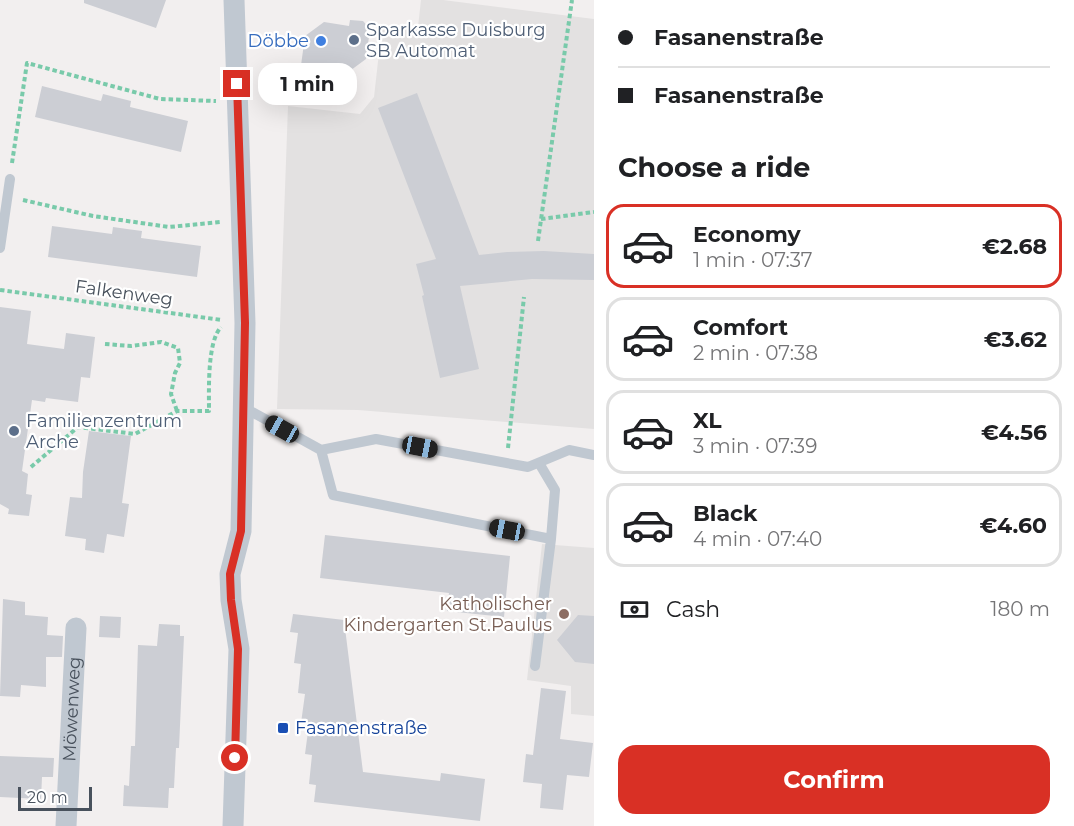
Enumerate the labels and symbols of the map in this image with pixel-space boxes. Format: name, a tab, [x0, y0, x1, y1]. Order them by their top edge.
place label: Sparkasse Duisburg SB Automat	[366, 19, 545, 62]
place label: Döbbe	[248, 30, 309, 52]
marker: Sparkasse Duisburg SB Automat	[347, 33, 361, 47]
marker: Döbbe	[314, 34, 328, 48]
callout: 1 min	[258, 63, 357, 105]
route end	[223, 70, 250, 97]
street label: Falkenweg	[74, 275, 174, 311]
place label: Familienzentrum Arche	[26, 410, 182, 453]
car	[262, 412, 302, 446]
marker: Familienzentrum Arche	[7, 424, 21, 438]
car	[401, 435, 439, 459]
car	[488, 518, 526, 542]
place label: Katholischer Kindergarten St.Paulus	[344, 593, 552, 636]
marker: Katholischer Kindergarten St.Paulus	[557, 607, 571, 621]
street label: Möwenweg	[58, 656, 86, 762]
place label: Fasanenstraße	[295, 717, 427, 739]
marker: Fasanenstraße	[276, 721, 290, 735]
route start	[221, 744, 248, 771]
scale bar	[18, 784, 92, 812]

